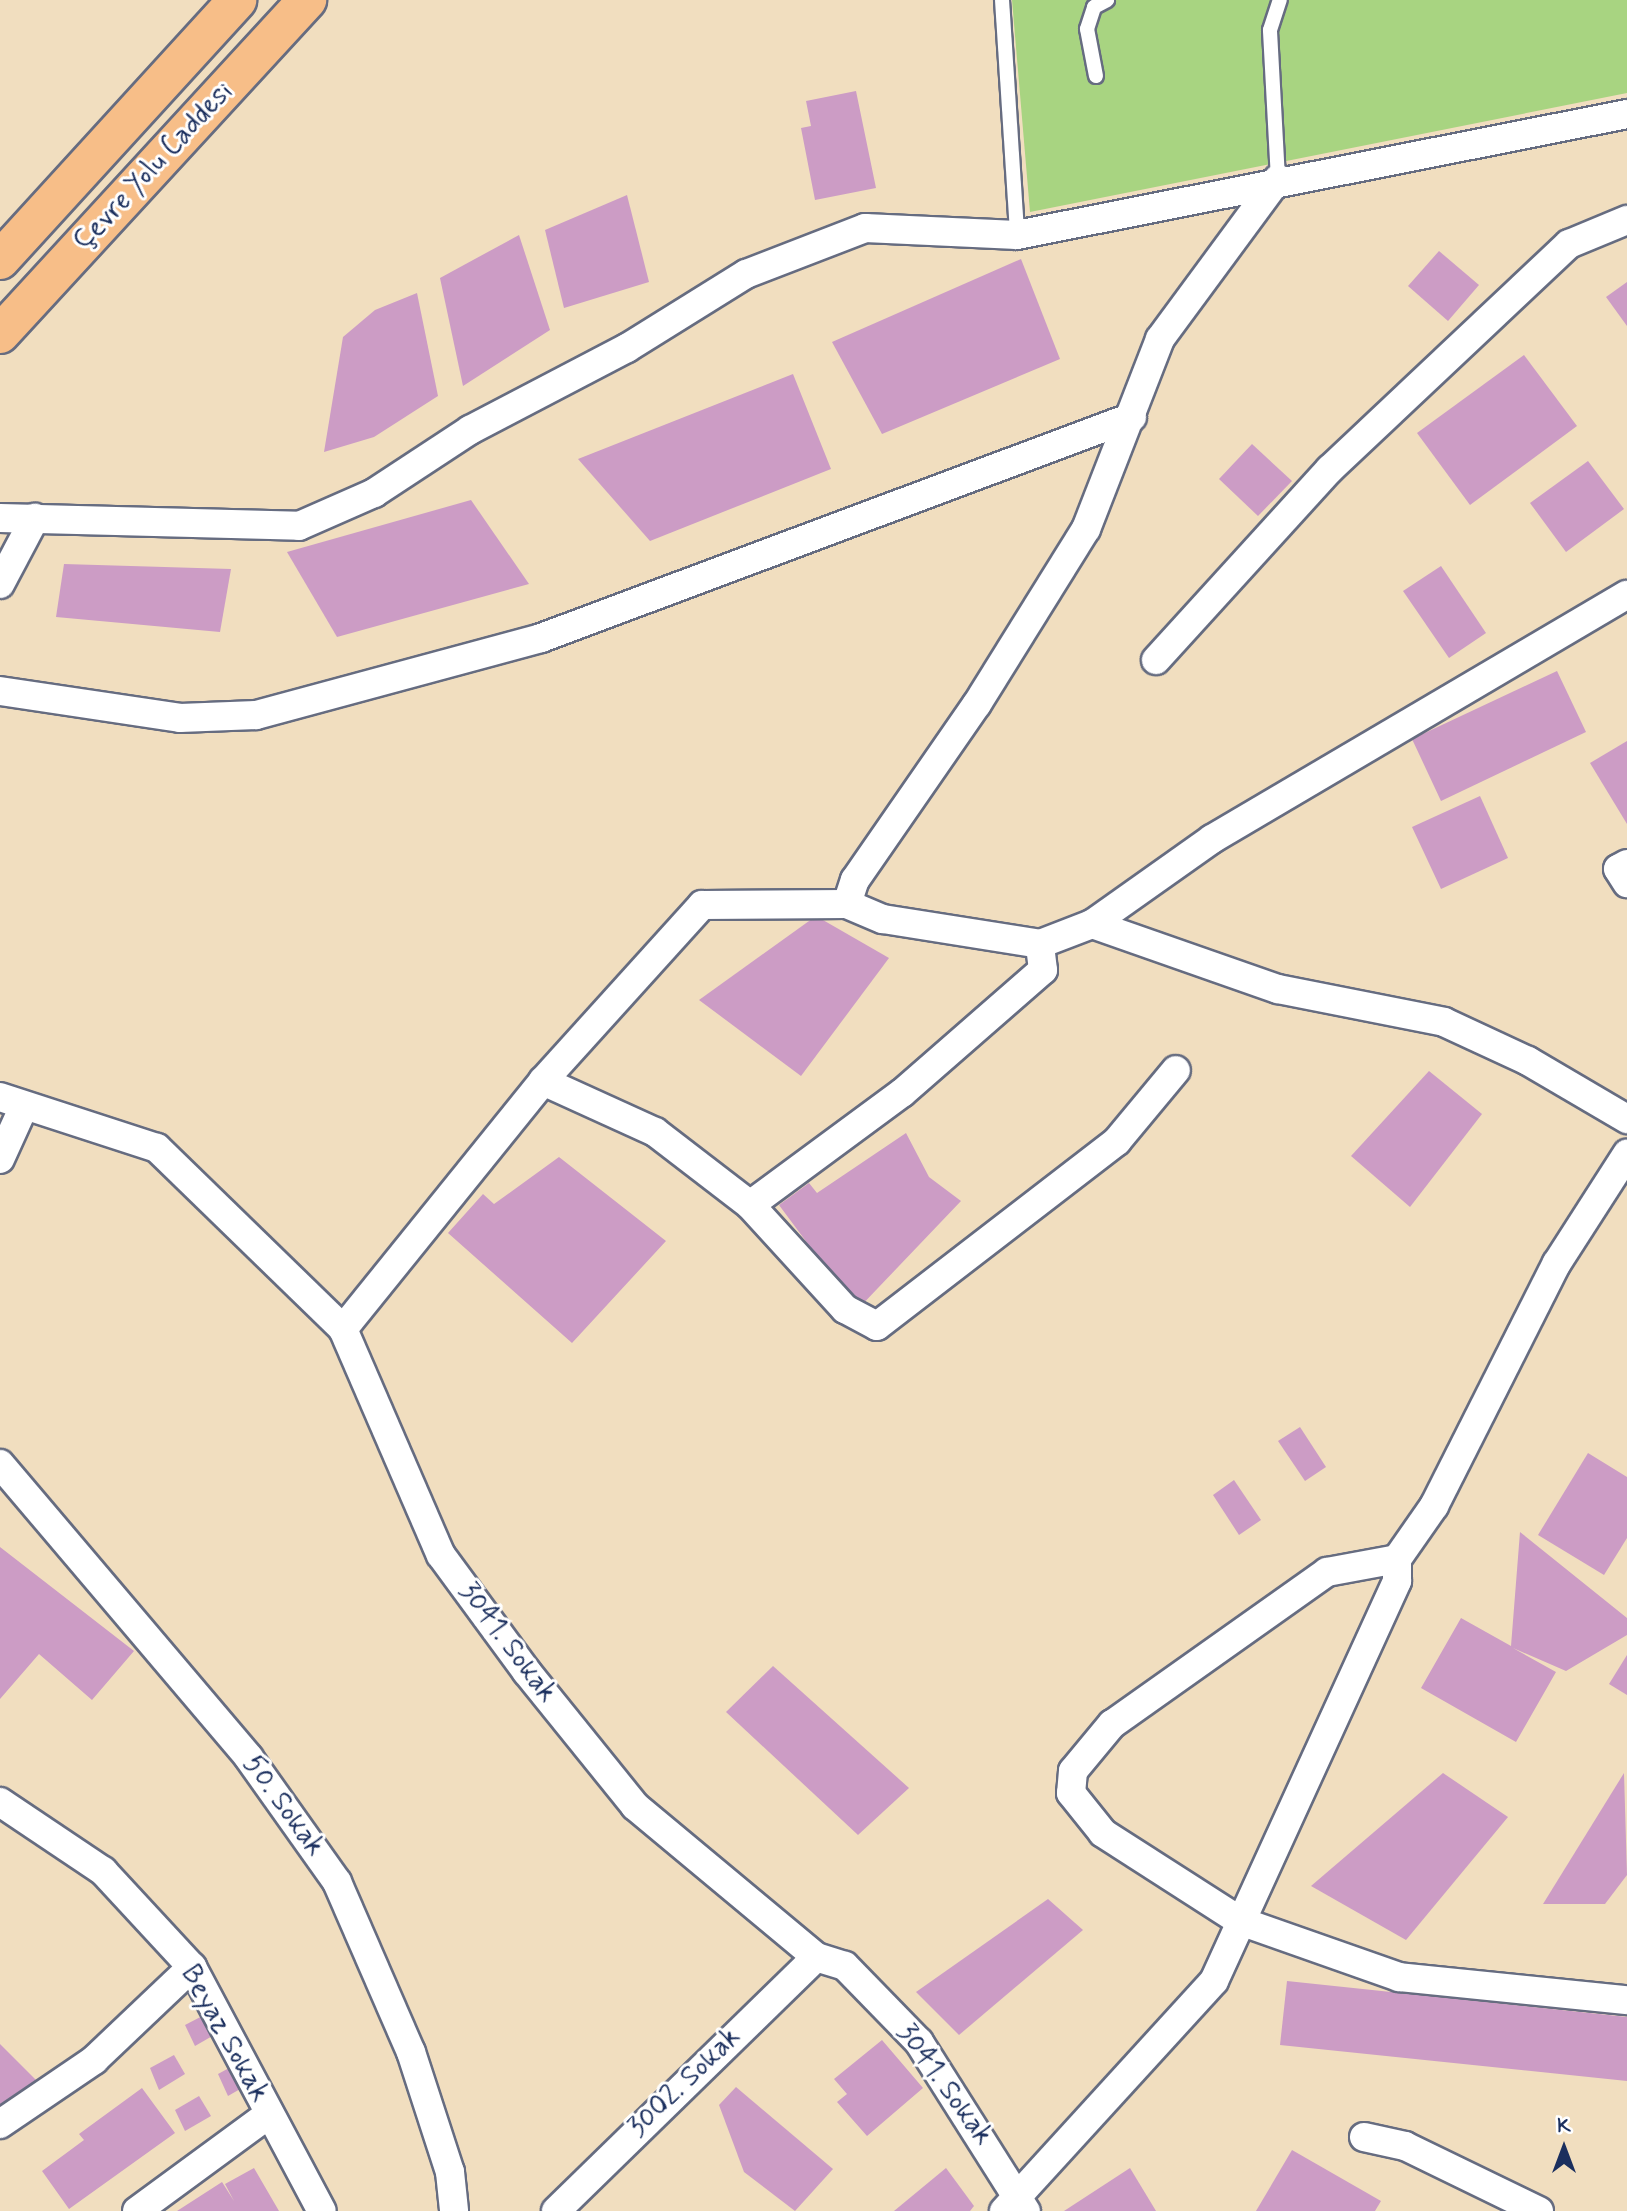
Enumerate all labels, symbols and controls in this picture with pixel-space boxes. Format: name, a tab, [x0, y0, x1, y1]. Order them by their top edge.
street label: Çevre Yolu Caddesi	[65, 73, 243, 261]
street label: 3041. Sokak	[451, 1576, 563, 1710]
street label: 50. Sokak	[235, 1749, 331, 1863]
street label: Beyaz Sokak	[172, 1959, 276, 2109]
street label: 3041. Sokak	[889, 2018, 999, 2152]
street label: 3002. Sokak	[622, 2021, 748, 2145]
north arrow	[1529, 2113, 1599, 2183]
text: K	[1557, 2114, 1571, 2139]

